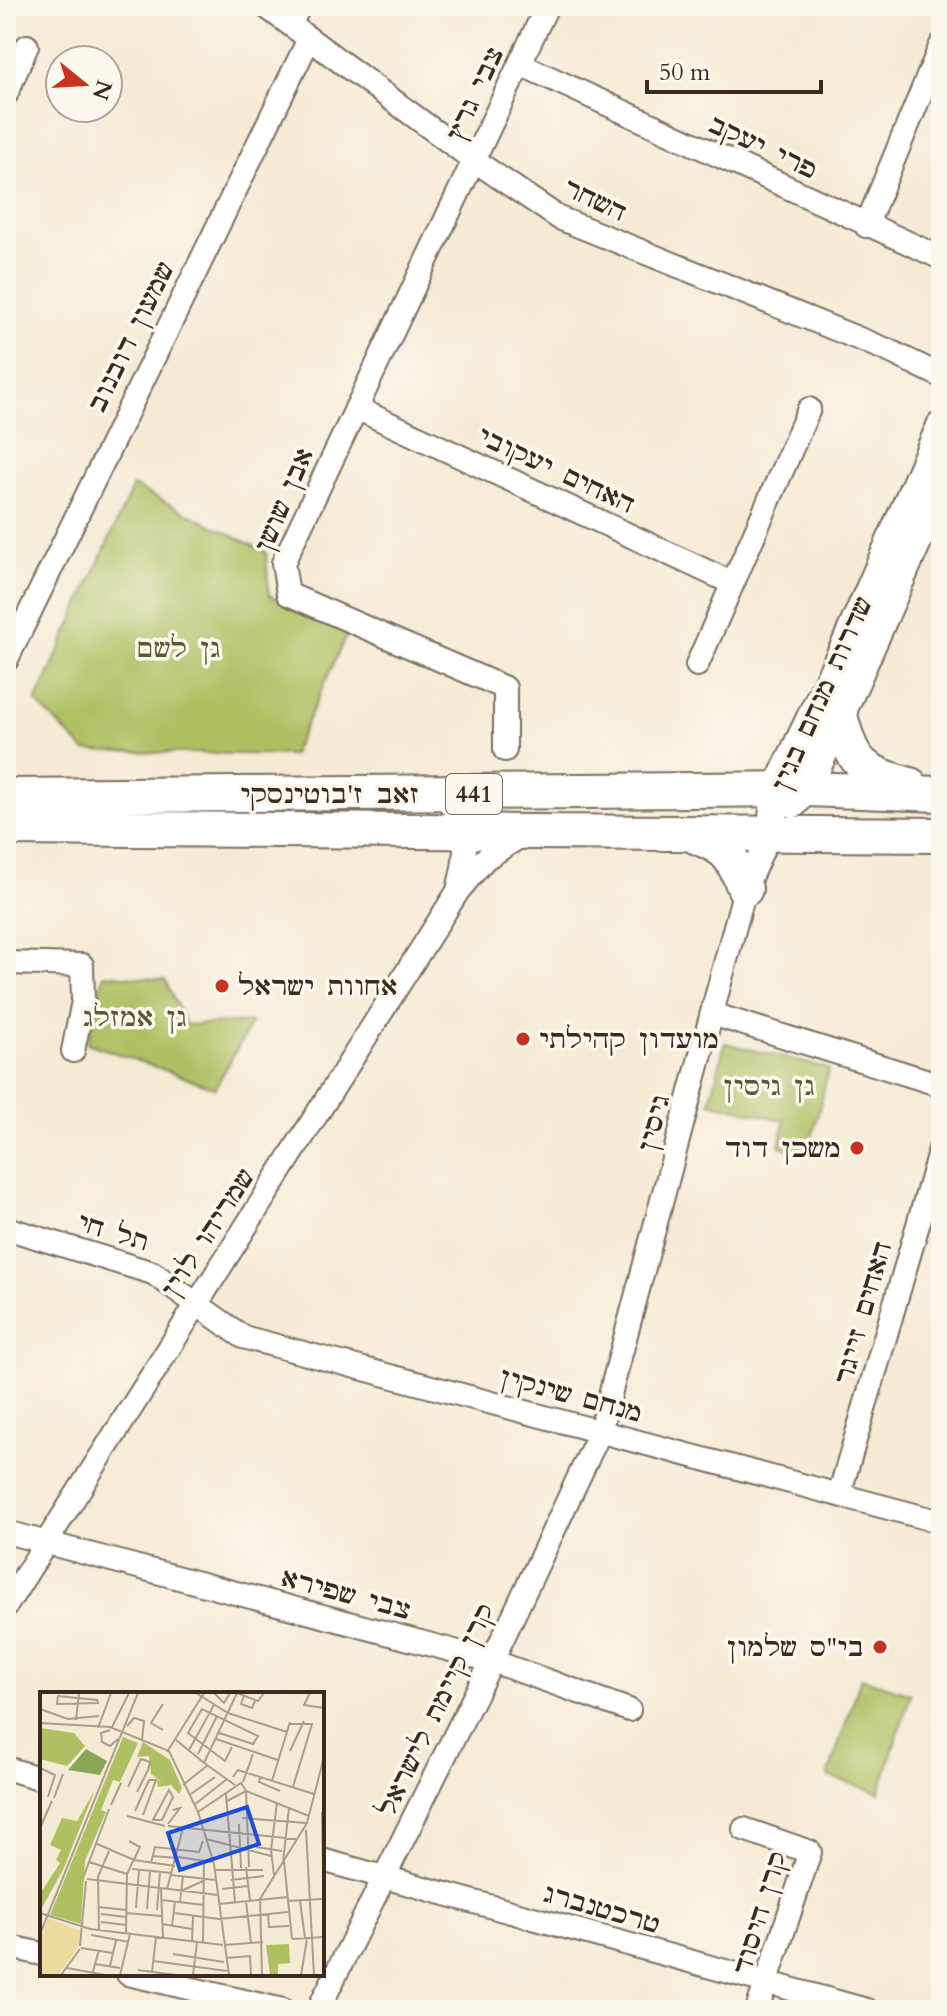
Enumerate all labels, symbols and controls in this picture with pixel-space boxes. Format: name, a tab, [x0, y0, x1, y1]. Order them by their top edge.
street label: צבי גרץ	[438, 41, 512, 147]
north arrow	[44, 44, 124, 124]
scale bar	[647, 44, 821, 94]
text: 50 m	[659, 56, 711, 89]
text: N	[85, 76, 119, 104]
street label: פרי יעקב	[703, 107, 823, 187]
street label: השחר	[558, 170, 632, 230]
street label: שמעון דובנוב	[79, 256, 183, 418]
street label: האחים יעקובי	[472, 418, 640, 522]
street label: אבן שושן	[246, 443, 322, 557]
street label: שדרות מנחם בגין	[763, 591, 881, 797]
park label: גן לשם	[137, 631, 221, 666]
road number: 441	[446, 774, 502, 814]
street label: זאב ז'בוטינסקי	[240, 777, 420, 812]
place label: אחוות ישראל	[238, 969, 398, 1004]
marker: אחוות ישראל	[213, 977, 231, 995]
park label: גן אמזלג	[83, 1000, 187, 1035]
place label: מועדון קהילתי	[539, 1022, 719, 1057]
marker: מועדון קהילתי	[514, 1030, 532, 1048]
park label: גן גיסין	[723, 1069, 815, 1104]
street label: גיסין	[630, 1091, 678, 1155]
place label: משכן דוד	[725, 1131, 841, 1166]
marker: משכן דוד	[848, 1139, 866, 1157]
street label: שמריהו לוין	[153, 1162, 263, 1304]
street label: תל חי	[73, 1205, 153, 1259]
street label: האחים זייגר	[826, 1237, 900, 1389]
street label: מנחם שינקין	[496, 1359, 646, 1431]
street label: צבי שפירא	[277, 1560, 415, 1628]
street label: קרן קיימת לישראל	[369, 1597, 503, 1823]
place label: בי"ס שלמון	[727, 1630, 864, 1665]
marker: בי"ס שלמון	[871, 1638, 889, 1656]
inset map	[40, 1692, 324, 1976]
street label: קרן היסוד	[725, 1847, 795, 1979]
street label: טרכטנברג	[540, 1876, 664, 1942]

